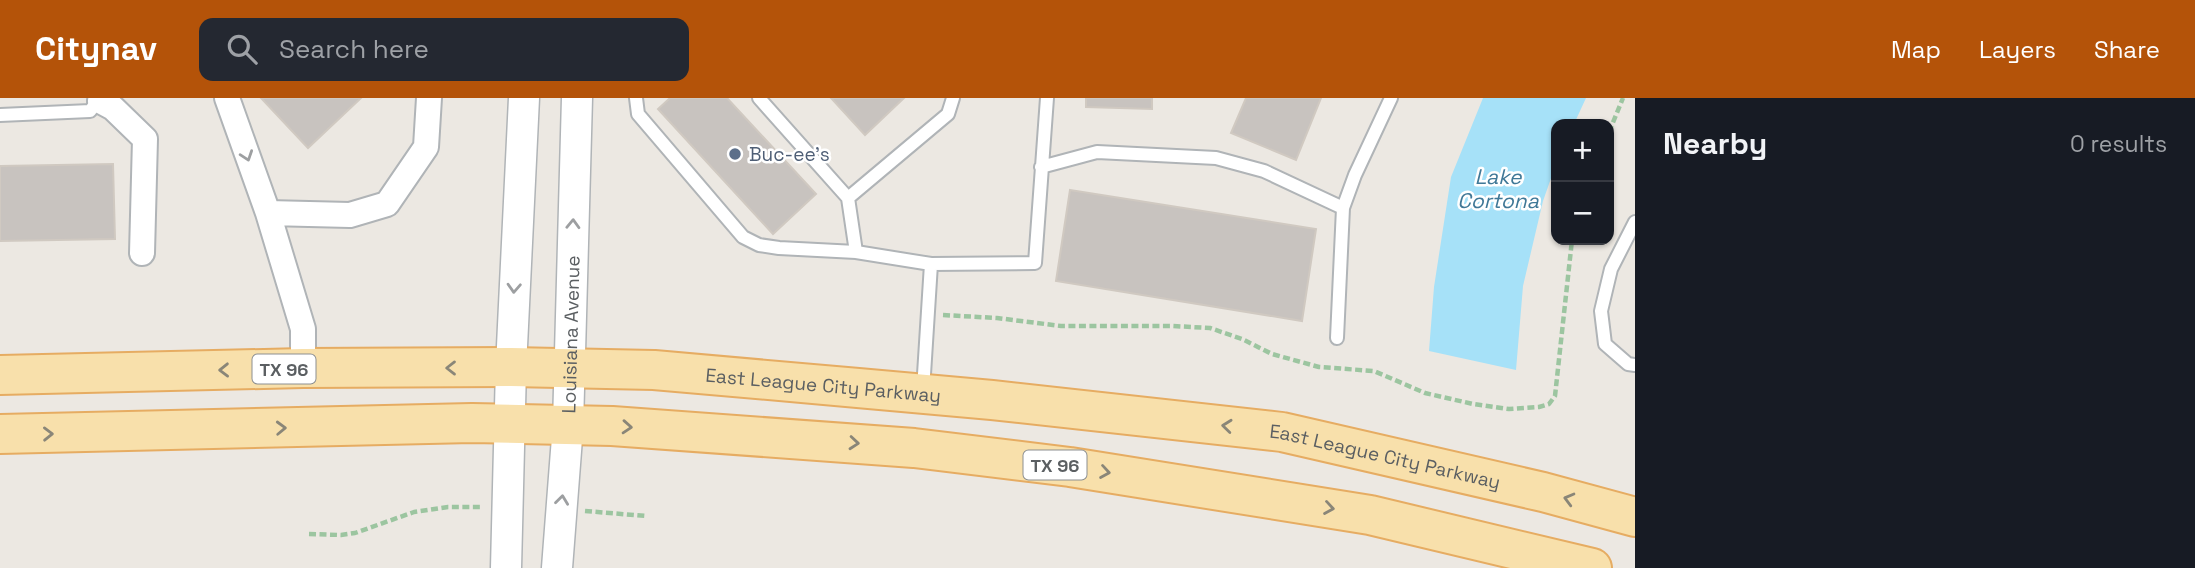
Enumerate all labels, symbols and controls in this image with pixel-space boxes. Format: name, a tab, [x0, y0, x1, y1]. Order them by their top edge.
search box	[199, 18, 689, 81]
text: Citynav	[35, 28, 157, 70]
icon: search	[223, 30, 261, 68]
text: Search here	[279, 32, 429, 66]
text: Map	[1891, 34, 1941, 65]
text: Layers	[1979, 34, 2056, 65]
text: Share	[2094, 34, 2160, 65]
map controls	[1551, 119, 1614, 245]
button: +	[1551, 119, 1614, 182]
text: Nearby	[1663, 124, 1767, 163]
text: 0 results	[2070, 129, 2167, 159]
place label: Buc-ee's	[749, 142, 830, 167]
marker: Buc-ee's	[727, 146, 743, 162]
one-way arrow	[239, 149, 253, 161]
water label: Lake Cortona	[1457, 163, 1540, 214]
button: −	[1551, 182, 1614, 245]
one-way arrow	[565, 218, 581, 229]
street label: Louisiana Avenue	[556, 255, 585, 414]
one-way arrow	[507, 283, 522, 294]
road number: TX 96	[252, 354, 316, 384]
one-way arrow	[446, 360, 457, 375]
one-way arrow	[218, 362, 229, 378]
street label: East League City Parkway	[704, 362, 942, 408]
one-way arrow	[1221, 418, 1233, 433]
street label: East League City Parkway	[1268, 418, 1503, 494]
one-way arrow	[622, 419, 633, 434]
one-way arrow	[275, 421, 286, 436]
one-way arrow	[43, 426, 54, 442]
one-way arrow	[849, 435, 860, 450]
road number: TX 96	[1024, 450, 1086, 480]
one-way arrow	[1099, 464, 1110, 479]
one-way arrow	[1563, 493, 1575, 507]
one-way arrow	[554, 494, 569, 505]
one-way arrow	[1323, 500, 1335, 515]

